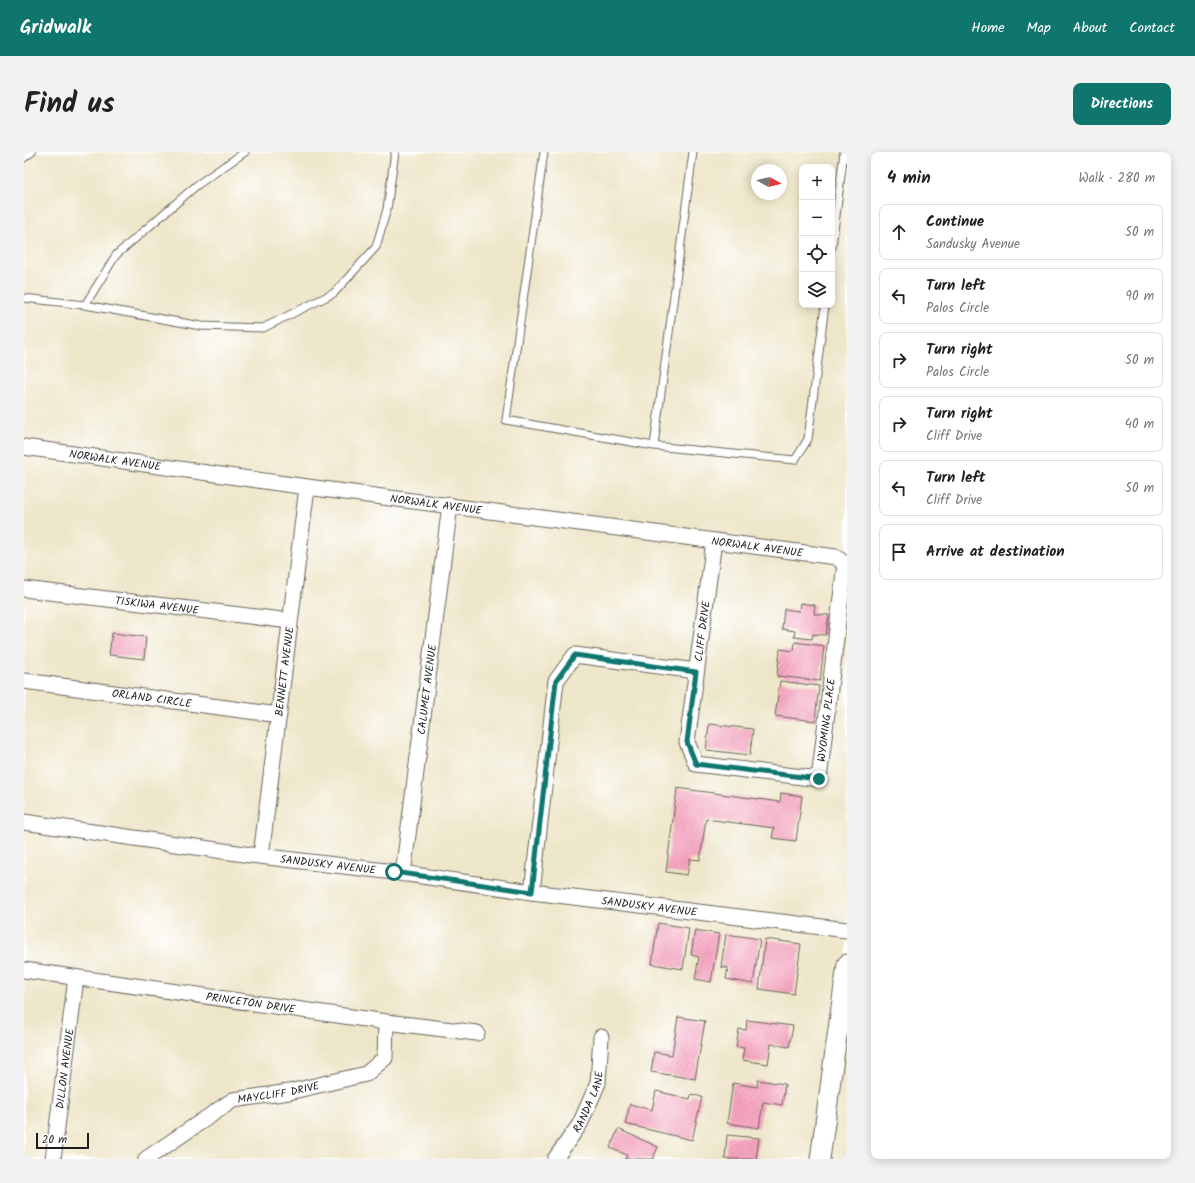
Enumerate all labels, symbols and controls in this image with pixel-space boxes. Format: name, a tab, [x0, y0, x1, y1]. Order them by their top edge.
text: Gridwalk	[20, 13, 91, 43]
text: Home	[971, 17, 1005, 39]
text: Map	[1027, 17, 1051, 39]
text: About	[1073, 17, 1107, 39]
text: Contact	[1129, 17, 1175, 39]
text: Find us	[24, 82, 115, 127]
button: Directions	[1073, 83, 1171, 125]
north arrow	[751, 164, 787, 200]
map controls	[799, 164, 835, 308]
button: +	[799, 164, 835, 200]
text: 4 min	[887, 165, 931, 192]
text: Walk · 280 m	[1079, 168, 1155, 189]
button: −	[799, 200, 835, 236]
text: Continue	[926, 210, 984, 234]
icon: ahead	[888, 221, 910, 243]
text: 50 m	[1125, 222, 1154, 243]
text: Sandusky Avenue	[926, 234, 1020, 255]
button: locate	[799, 236, 835, 272]
button: layers	[799, 272, 835, 308]
text: Turn left	[926, 274, 986, 298]
icon: left	[888, 285, 910, 307]
text: 90 m	[1126, 286, 1154, 307]
text: Palos Circle	[926, 298, 989, 319]
text: Turn right	[926, 338, 993, 362]
icon: right	[888, 349, 910, 371]
text: 50 m	[1125, 350, 1154, 371]
text: Palos Circle	[926, 362, 989, 383]
text: Turn right	[926, 402, 993, 426]
icon: right	[888, 413, 910, 435]
text: 40 m	[1125, 414, 1154, 435]
text: Cliff Drive	[926, 426, 982, 447]
street label: NORWALK AVENUE	[68, 445, 163, 476]
text: Turn left	[926, 466, 986, 490]
icon: left	[888, 477, 910, 499]
text: 50 m	[1125, 478, 1154, 499]
street label: NORWALK AVENUE	[389, 490, 483, 520]
text: Cliff Drive	[926, 490, 982, 511]
street label: NORWALK AVENUE	[710, 533, 805, 563]
text: Arrive at destination	[926, 540, 1065, 564]
icon: arrive	[888, 541, 910, 563]
street label: TISKIWA AVENUE	[114, 592, 200, 620]
street label: CLIFF DRIVE	[690, 599, 716, 663]
street label: BENNETT AVENUE	[270, 625, 300, 718]
street label: CALUMET AVENUE	[413, 643, 442, 736]
street label: WYOMING PLACE	[813, 677, 841, 763]
street label: ORLAND CIRCLE	[111, 685, 193, 713]
route end	[810, 770, 828, 788]
street label: SANDUSKY AVENUE	[279, 851, 377, 880]
route start	[385, 863, 403, 881]
street label: SANDUSKY AVENUE	[600, 892, 699, 922]
street label: PRINCETON DRIVE	[205, 988, 297, 1019]
street label: DILLON AVENUE	[51, 1027, 80, 1110]
street label: RANDA LANE	[568, 1070, 609, 1137]
street label: MAYCLIFF DRIVE	[236, 1077, 322, 1109]
scale bar	[36, 1131, 89, 1150]
text: 20 m	[42, 1131, 67, 1149]

